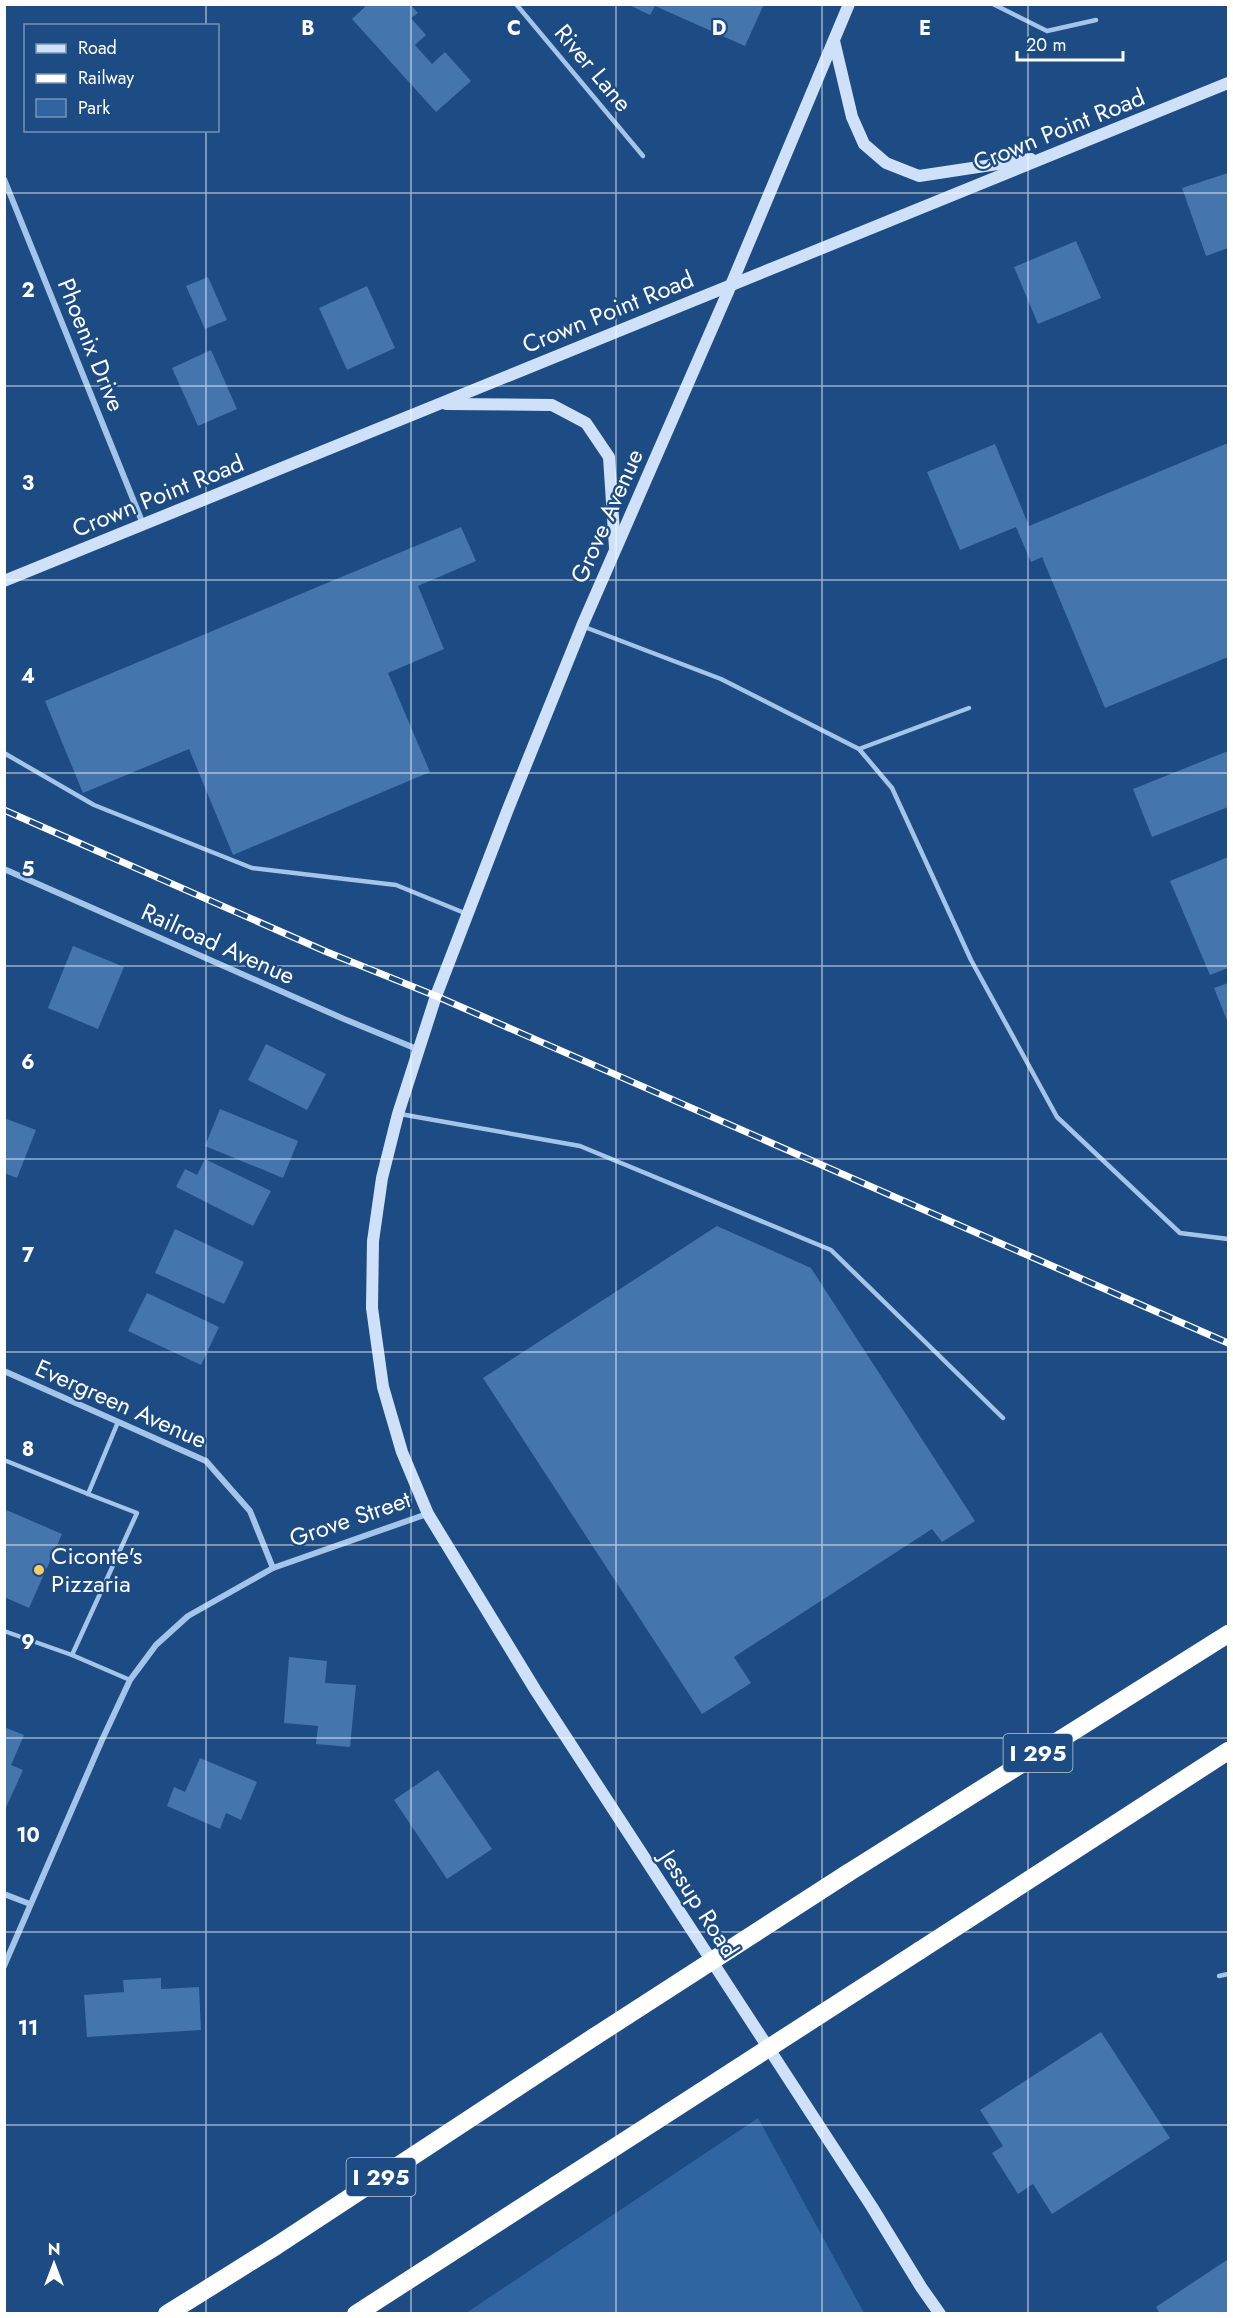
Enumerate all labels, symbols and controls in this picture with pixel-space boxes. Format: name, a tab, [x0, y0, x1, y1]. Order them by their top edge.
text: B	[301, 14, 315, 43]
text: C	[507, 14, 521, 43]
text: D	[712, 14, 726, 43]
text: E	[919, 14, 931, 43]
street label: River Lane	[546, 16, 641, 119]
legend	[24, 24, 219, 132]
scale bar	[1017, 24, 1124, 62]
text: 20 m	[1026, 32, 1066, 58]
text: Road	[78, 35, 117, 61]
text: Railway	[78, 65, 134, 91]
street label: Crown Point Road	[968, 79, 1150, 180]
text: Park	[78, 95, 110, 121]
street label: Crown Point Road	[517, 261, 699, 362]
street label: Phoenix Drive	[49, 273, 134, 417]
text: 2	[21, 276, 35, 305]
street label: Grove Avenue	[561, 443, 652, 589]
street label: Crown Point Road	[67, 445, 249, 546]
text: 3	[22, 469, 34, 498]
text: 4	[21, 662, 35, 691]
text: 5	[22, 855, 35, 884]
street label: Railroad Avenue	[136, 894, 301, 993]
text: 6	[21, 1048, 35, 1077]
text: 7	[22, 1241, 35, 1270]
street label: Evergreen Avenue	[30, 1350, 213, 1457]
text: 8	[22, 1435, 34, 1464]
street label: Grove Street	[284, 1481, 415, 1556]
place label: Ciconte's Pizzaria	[51, 1538, 142, 1601]
marker: Ciconte's Pizzaria	[32, 1563, 46, 1577]
text: 9	[21, 1628, 35, 1657]
road number: I 295	[1004, 1734, 1072, 1772]
text: 10	[16, 1821, 40, 1850]
street label: Jessup Road	[650, 1840, 748, 1965]
text: 11	[18, 2014, 38, 2043]
road number: I 295	[346, 2158, 416, 2196]
north arrow	[24, 2234, 84, 2294]
text: N	[48, 2238, 60, 2261]

